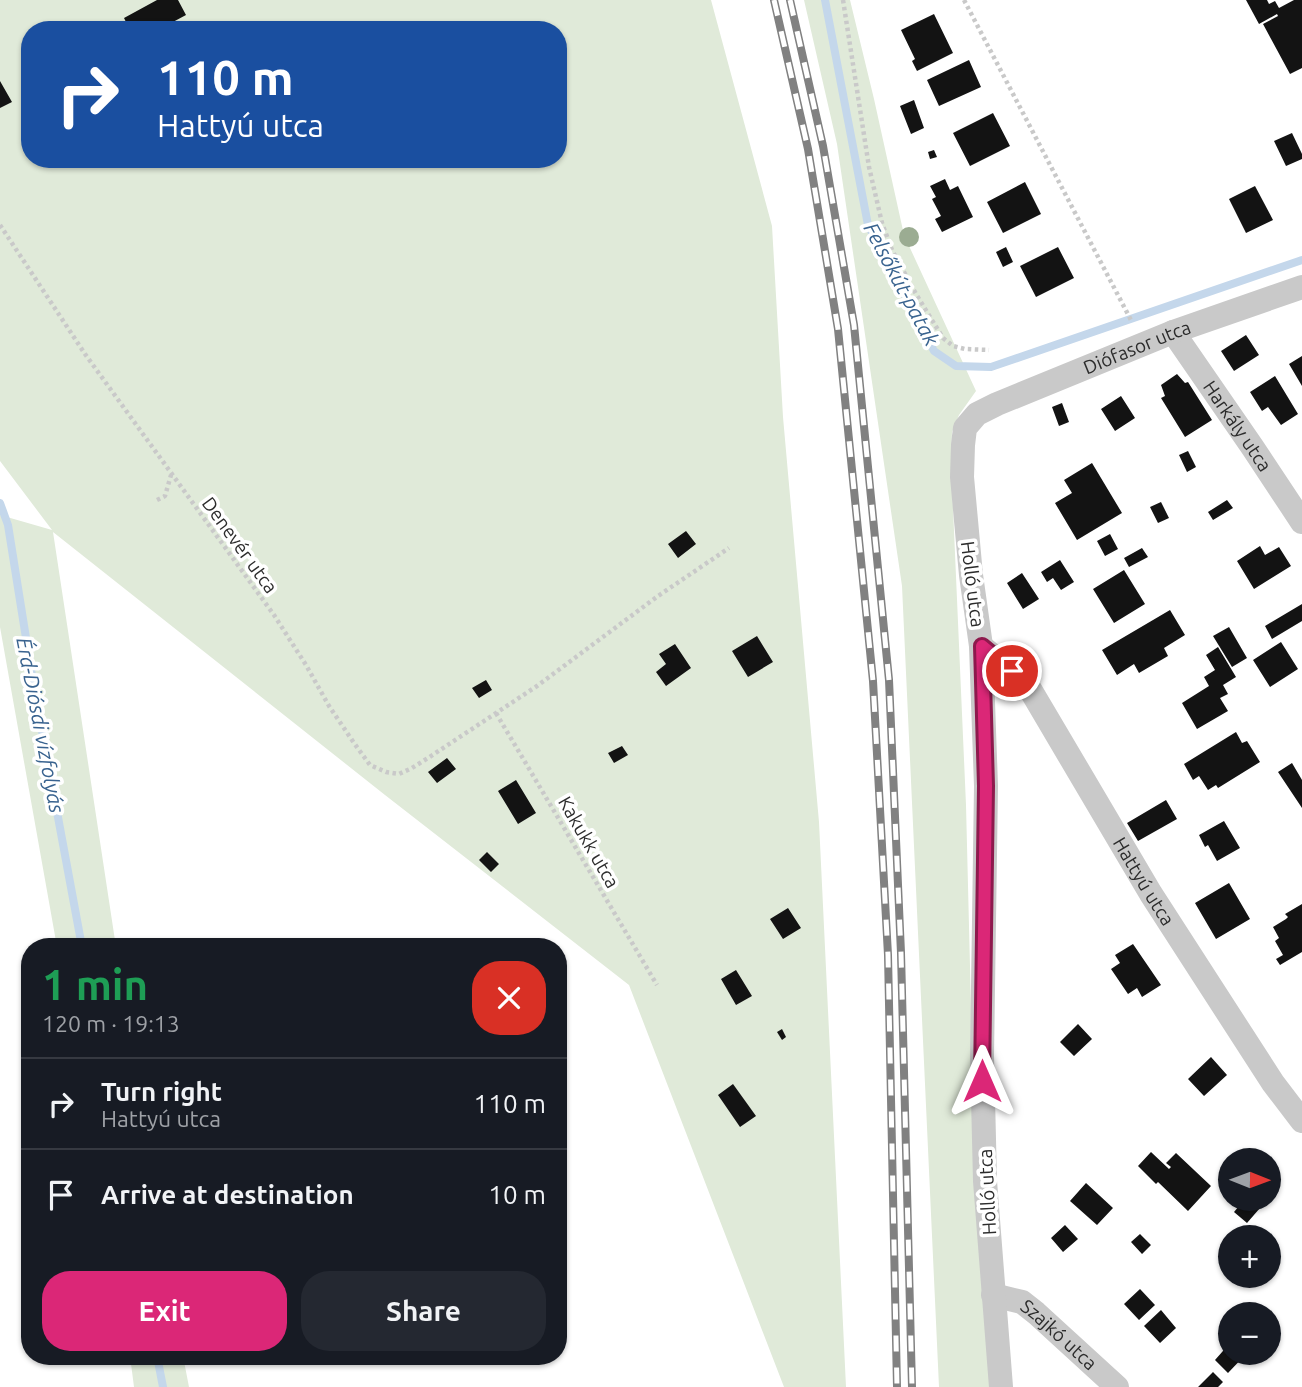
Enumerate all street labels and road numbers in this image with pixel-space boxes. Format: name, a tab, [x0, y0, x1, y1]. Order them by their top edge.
street label: Diófasor utca	[1080, 316, 1194, 379]
street label: Harkály utca	[1199, 376, 1276, 475]
street label: Denevér utca	[198, 493, 282, 597]
street label: Holló utca	[957, 540, 989, 628]
street label: Kakukk utca	[554, 792, 624, 892]
street label: Hattyú utca	[1109, 833, 1179, 929]
street label: Holló utca	[974, 1148, 1000, 1236]
street label: Szajkó utca	[1017, 1294, 1102, 1374]

